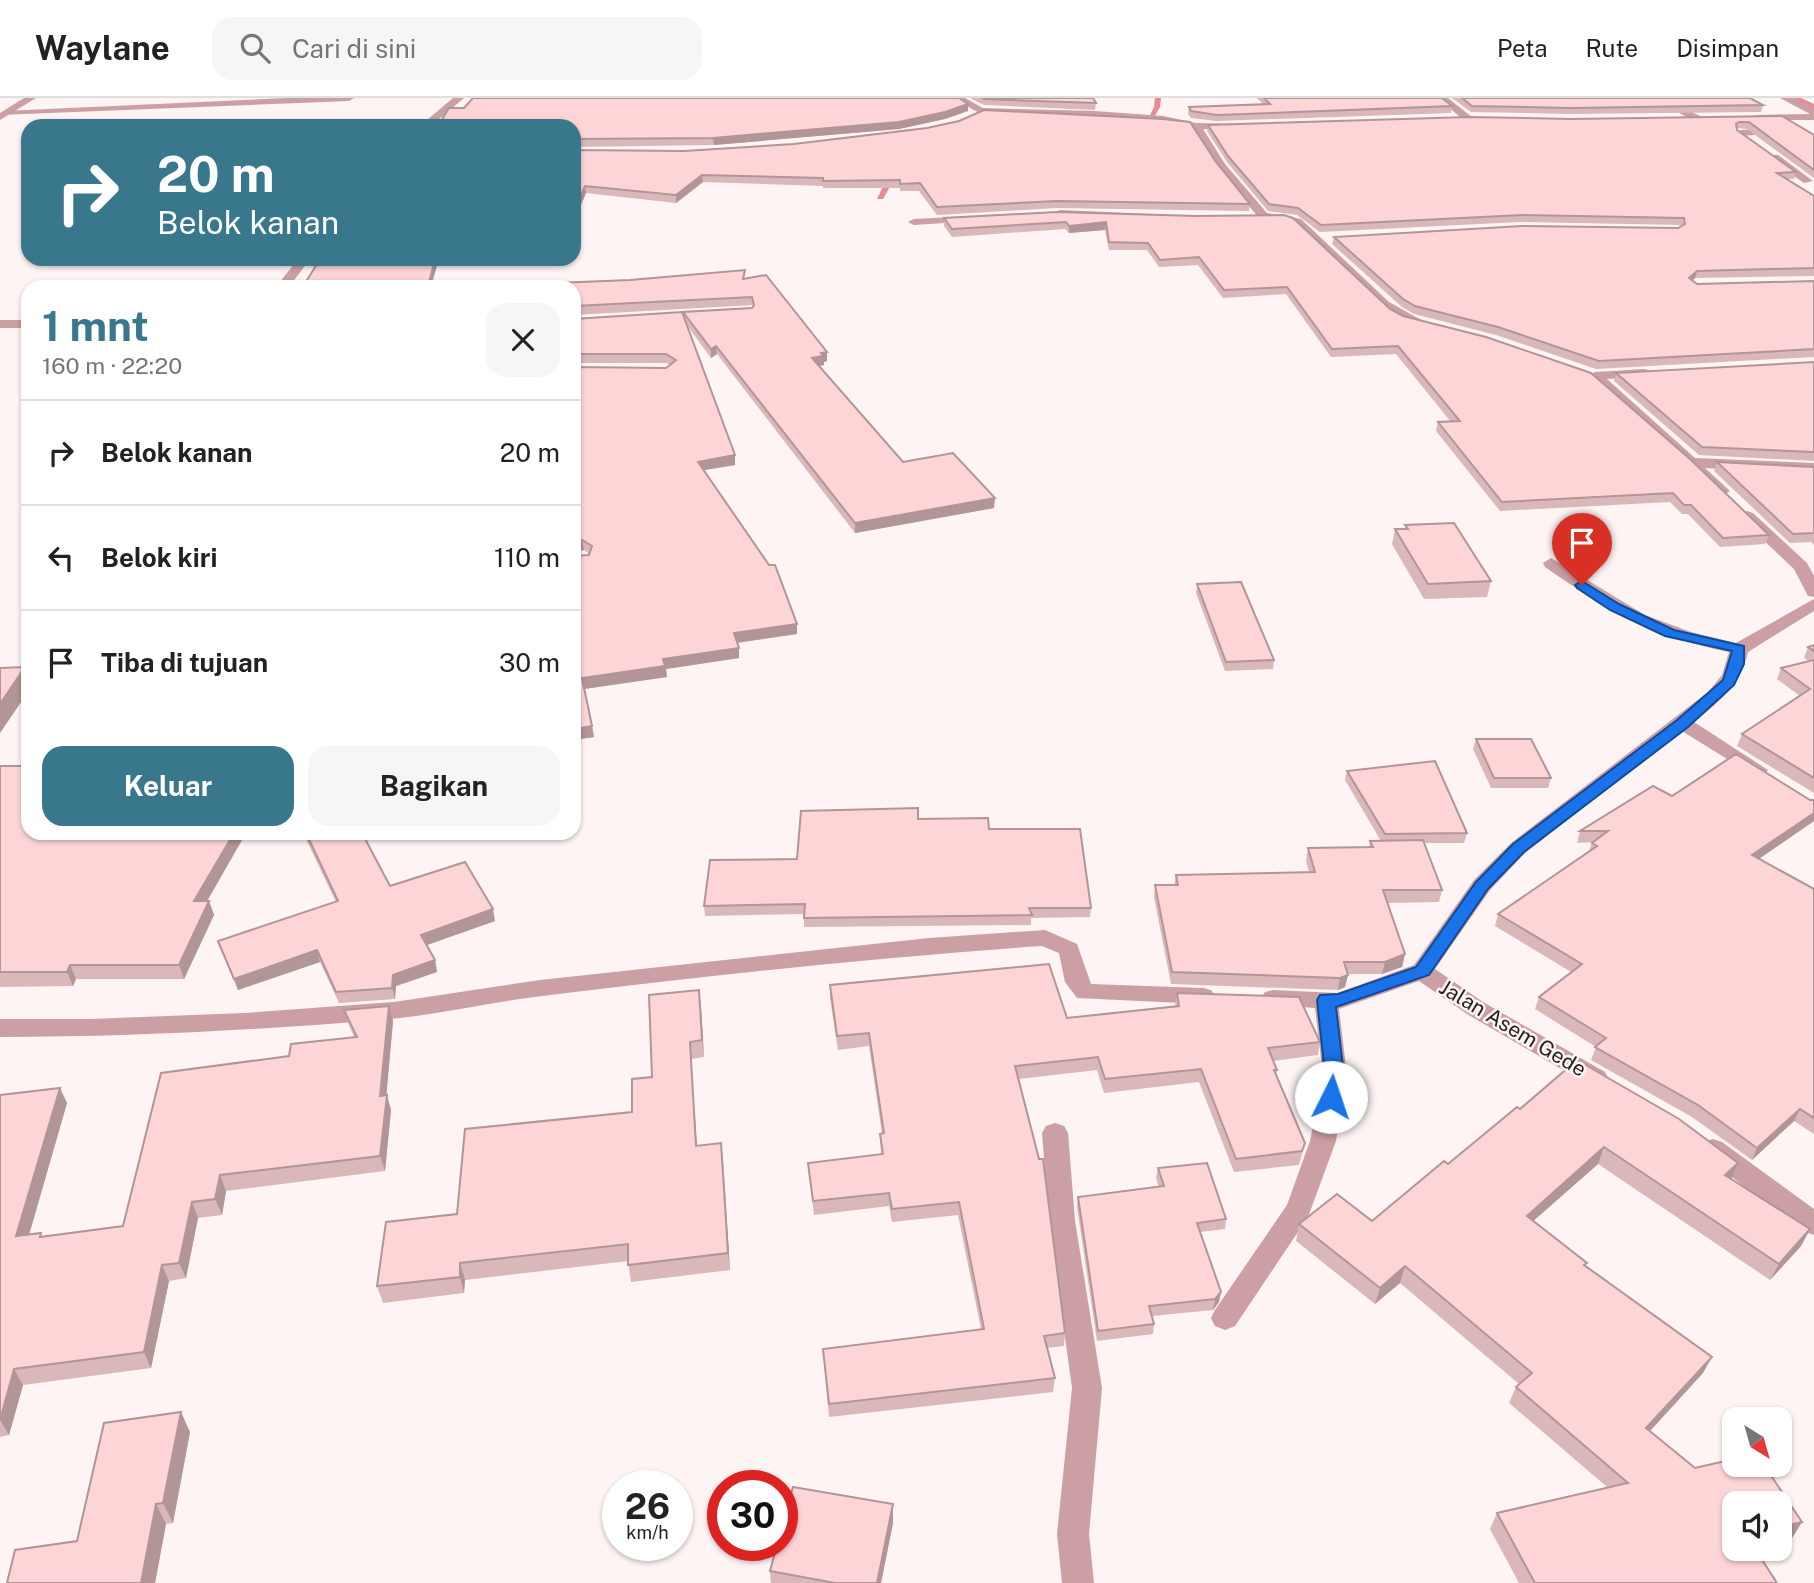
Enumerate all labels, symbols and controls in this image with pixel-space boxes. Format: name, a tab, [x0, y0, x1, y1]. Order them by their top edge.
search box	[212, 17, 702, 80]
text: Waylane	[35, 29, 170, 67]
icon: search	[236, 29, 274, 67]
text: Cari di sini	[292, 33, 416, 64]
text: Peta	[1497, 34, 1548, 62]
text: Rute	[1586, 34, 1638, 62]
text: Disimpan	[1676, 34, 1779, 62]
text: 20 m	[157, 145, 275, 203]
icon: right	[42, 147, 133, 238]
text: Belok kanan	[157, 204, 339, 241]
text: 1 mnt	[42, 301, 149, 350]
button: close	[486, 303, 560, 377]
text: 160 m · 22:20	[42, 352, 182, 379]
icon: right	[42, 434, 80, 472]
text: Belok kanan	[101, 437, 252, 468]
text: 20 m	[500, 437, 560, 468]
pin	[1552, 513, 1612, 585]
icon: arrive	[1563, 524, 1601, 562]
icon: left	[42, 539, 80, 577]
text: Belok kiri	[101, 542, 217, 573]
text: 110 m	[494, 542, 560, 573]
icon: arrive	[42, 644, 80, 682]
text: Tiba di tujuan	[101, 647, 268, 678]
text: 30 m	[499, 647, 560, 678]
button: Keluar	[42, 746, 294, 826]
button: Bagikan	[308, 746, 560, 826]
street label: Jalan Asem Gede	[1435, 974, 1591, 1082]
position arrow	[1294, 1060, 1368, 1134]
north arrow	[1722, 1407, 1792, 1477]
map controls	[1722, 1407, 1792, 1561]
speed limit sign: 30	[707, 1470, 798, 1561]
text: 26	[625, 1486, 670, 1527]
button: sound	[1722, 1491, 1792, 1561]
text: km/h	[626, 1522, 669, 1543]

